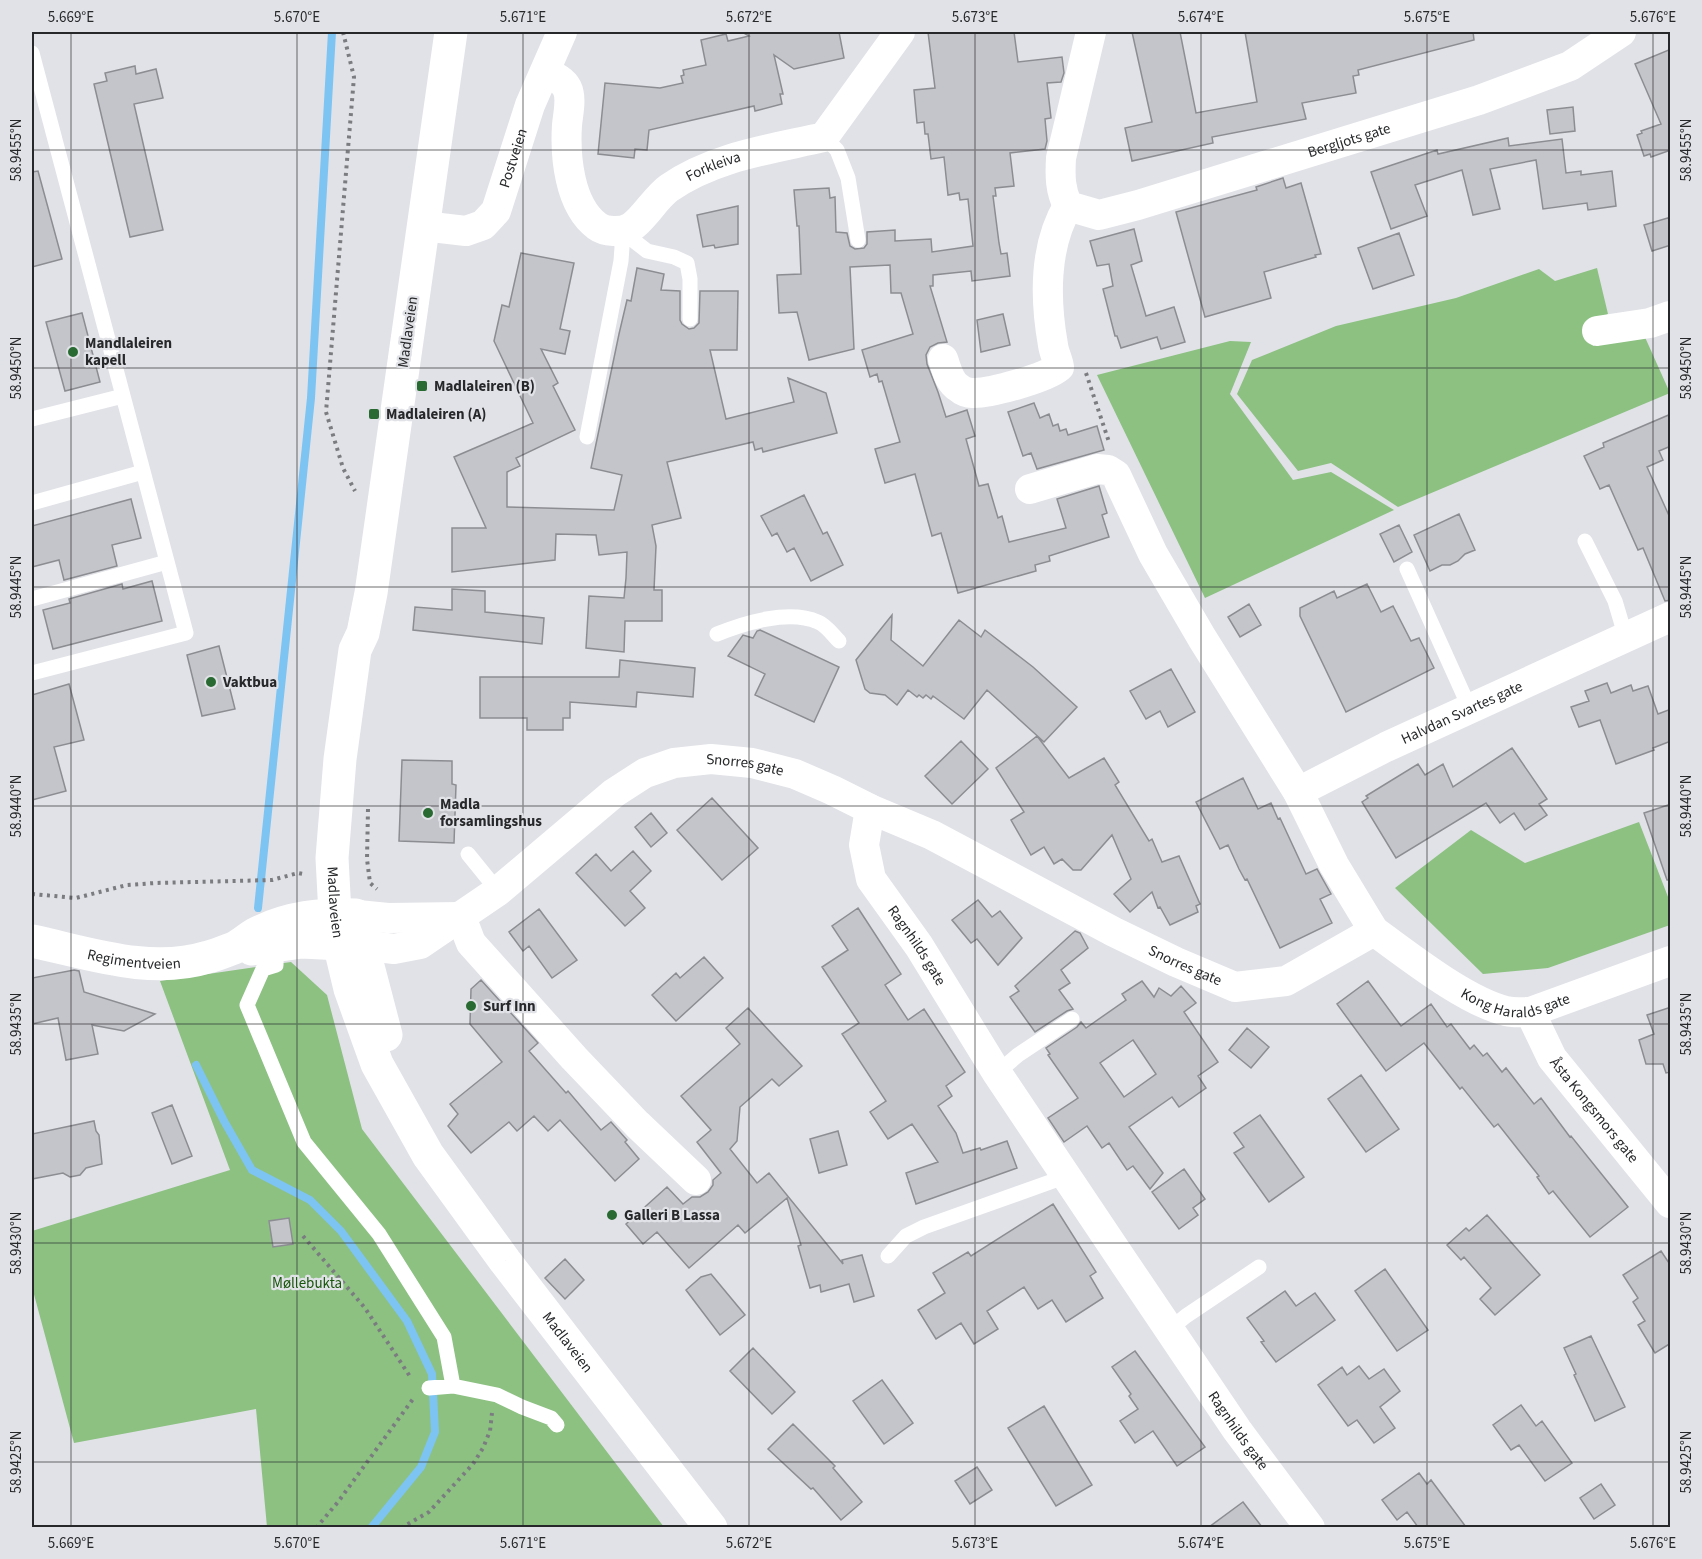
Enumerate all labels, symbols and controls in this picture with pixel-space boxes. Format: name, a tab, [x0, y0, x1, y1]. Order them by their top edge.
text: 5.669°E	[48, 7, 94, 28]
text: 5.670°E	[274, 7, 320, 28]
text: 5.671°E	[500, 7, 546, 28]
text: 5.672°E	[726, 7, 772, 28]
text: 5.673°E	[952, 7, 998, 28]
text: 5.674°E	[1178, 7, 1224, 28]
text: 5.675°E	[1404, 7, 1450, 28]
text: 5.676°E	[1630, 7, 1676, 28]
street label: Bergljots gate	[1305, 117, 1393, 163]
text: 58.9455°N	[6, 118, 27, 182]
text: 58.9455°N	[1676, 118, 1697, 182]
street label: Postveien	[494, 126, 532, 190]
street label: Forkleiva	[682, 146, 743, 186]
street label: Madlaveien	[393, 295, 423, 369]
place label: Mandlaleiren kapell	[85, 333, 172, 371]
text: 58.9450°N	[6, 336, 27, 400]
text: 58.9450°N	[1676, 336, 1697, 400]
marker: Mandlaleiren kapell	[66, 345, 80, 359]
place label: Madlaleiren (B)	[434, 376, 535, 397]
marker: Madlaleiren (B)	[415, 379, 429, 393]
place label: Madlaleiren (A)	[386, 404, 486, 425]
marker: Madlaleiren (A)	[367, 407, 381, 421]
text: 58.9445°N	[6, 555, 27, 619]
text: 58.9445°N	[1676, 555, 1697, 619]
place label: Vaktbua	[222, 672, 277, 693]
marker: Vaktbua	[204, 675, 218, 689]
street label: Halvdan Svartes gate	[1397, 675, 1526, 749]
street label: Snorres gate	[705, 748, 786, 781]
text: 58.9440°N	[6, 774, 27, 838]
text: 58.9440°N	[1676, 774, 1697, 838]
place label: Madla forsamlingshus	[440, 794, 542, 832]
marker: Madla forsamlingshus	[421, 806, 435, 820]
street label: Madlaveien	[322, 866, 349, 940]
street label: Ragnhilds gate	[883, 901, 951, 989]
street label: Snorres gate	[1145, 940, 1225, 991]
street label: Regimentveien	[85, 944, 182, 974]
street label: Kong Haralds gate	[1457, 983, 1573, 1023]
text: 58.9435°N	[6, 992, 27, 1056]
text: 58.9435°N	[1676, 992, 1697, 1056]
place label: Surf Inn	[483, 996, 536, 1017]
marker: Surf Inn	[464, 999, 478, 1013]
street label: Åsta Kongsmors gate	[1545, 1053, 1644, 1167]
place label: Galleri B Lassa	[624, 1205, 720, 1226]
marker: Galleri B Lassa	[605, 1208, 619, 1222]
text: 58.9430°N	[6, 1211, 27, 1275]
text: 58.9430°N	[1676, 1211, 1697, 1275]
park label: Møllebukta	[272, 1273, 342, 1294]
street label: Madlaveien	[537, 1307, 598, 1377]
street label: Ragnhilds gate	[1203, 1387, 1274, 1474]
text: 58.9425°N	[6, 1430, 27, 1494]
text: 58.9425°N	[1676, 1430, 1697, 1494]
text: 5.669°E	[48, 1533, 94, 1554]
text: 5.670°E	[274, 1533, 320, 1554]
text: 5.671°E	[500, 1533, 546, 1554]
text: 5.672°E	[726, 1533, 772, 1554]
text: 5.673°E	[952, 1533, 998, 1554]
text: 5.674°E	[1178, 1533, 1224, 1554]
text: 5.675°E	[1404, 1533, 1450, 1554]
text: 5.676°E	[1630, 1533, 1676, 1554]

